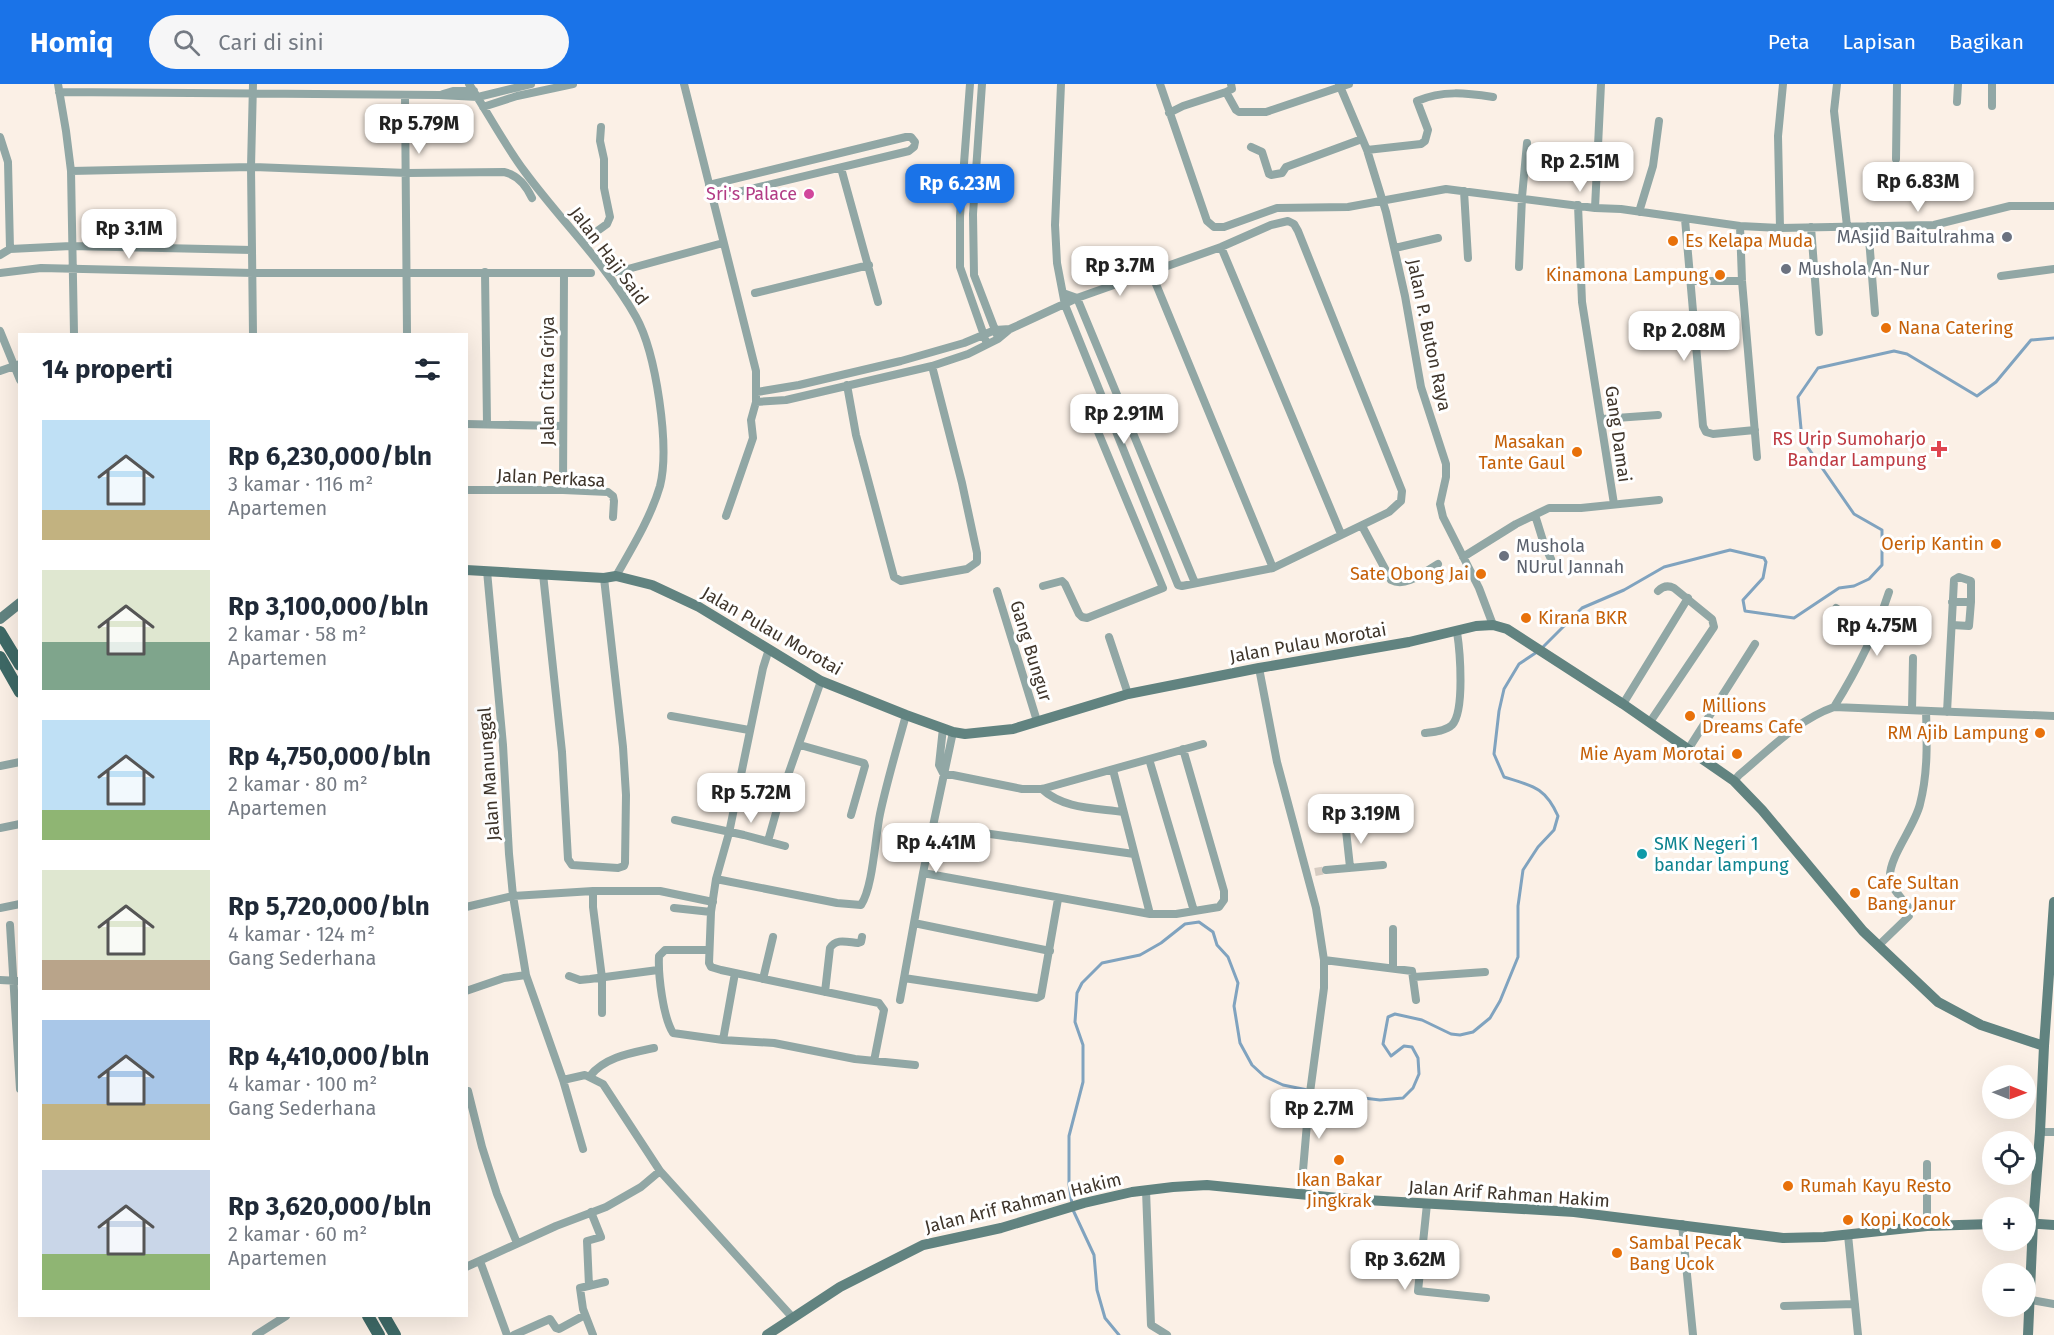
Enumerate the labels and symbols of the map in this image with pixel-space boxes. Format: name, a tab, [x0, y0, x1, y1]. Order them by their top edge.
pin: Rp 5.79M	[357, 104, 481, 155]
pin: Rp 2.51M	[1518, 142, 1642, 193]
pin: Rp 6.83M	[1856, 162, 1980, 213]
pin: Rp 6.23M	[898, 164, 1022, 215]
place label: Sri's Palace	[706, 183, 797, 205]
marker: Sri's Palace	[802, 187, 816, 201]
street label: Jalan Haji Said	[565, 202, 653, 310]
pin: Rp 3.1M	[74, 209, 184, 260]
place label: MAsjid Baitulrahma	[1837, 226, 1995, 248]
place label: Es Kelapa Muda	[1685, 230, 1813, 252]
marker: MAsjid Baitulrahma	[2000, 230, 2014, 244]
marker: Es Kelapa Muda	[1666, 234, 1680, 248]
pin: Rp 3.7M	[1065, 246, 1175, 297]
street label: Jalan P. Buton Raya	[1402, 257, 1456, 413]
place label: Mushola An-Nur	[1798, 258, 1930, 280]
marker: Mushola An-Nur	[1779, 262, 1793, 276]
place label: Kinamona Lampung	[1546, 264, 1709, 286]
marker: Kinamona Lampung	[1713, 268, 1727, 282]
pin: Rp 2.08M	[1622, 311, 1746, 362]
street label: Jalan Citra Griya	[537, 316, 559, 446]
place label: Nana Catering	[1898, 317, 2013, 339]
marker: Nana Catering	[1879, 321, 1893, 335]
street label: Gang Damai	[1600, 384, 1636, 484]
pin: Rp 2.91M	[1062, 394, 1186, 445]
place label: RS Urip Sumoharjo Bandar Lampung	[1772, 428, 1927, 471]
place label: Masakan Tante Gaul	[1479, 431, 1565, 474]
marker: RS Urip Sumoharjo Bandar Lampung	[1930, 440, 1948, 458]
marker: Masakan Tante Gaul	[1570, 445, 1584, 459]
street label: Jalan Perkasa	[496, 464, 606, 492]
place label: Oerip Kantin	[1881, 533, 1984, 555]
place label: Mushola NUrul Jannah	[1516, 535, 1624, 578]
marker: Oerip Kantin	[1989, 537, 2003, 551]
marker: Mushola NUrul Jannah	[1497, 549, 1511, 563]
place label: Sate Obong Jai	[1350, 563, 1469, 585]
marker: Sate Obong Jai	[1474, 567, 1488, 581]
street label: Jalan Pulau Morotai	[698, 582, 846, 680]
street label: Gang Bungur	[1005, 598, 1057, 704]
pin: Rp 4.75M	[1815, 606, 1939, 657]
place label: Kirana BKR	[1538, 607, 1627, 629]
marker: Kirana BKR	[1519, 611, 1533, 625]
street label: Jalan Pulau Morotai	[1228, 618, 1388, 668]
place label: Millions Dreams Cafe	[1702, 695, 1803, 738]
street label: Jalan Manunggal	[473, 706, 505, 842]
marker: Millions Dreams Cafe	[1683, 709, 1697, 723]
place label: RM Ajib Lampung	[1887, 722, 2029, 744]
marker: RM Ajib Lampung	[2033, 726, 2047, 740]
place label: Mie Ayam Morotai	[1580, 743, 1725, 765]
marker: Mie Ayam Morotai	[1730, 747, 1744, 761]
pin: Rp 5.72M	[689, 773, 813, 824]
pin: Rp 3.19M	[1299, 794, 1423, 845]
pin: Rp 4.41M	[874, 823, 998, 874]
place label: SMK Negeri 1 bandar lampung	[1654, 833, 1789, 876]
marker: SMK Negeri 1 bandar lampung	[1635, 847, 1649, 861]
place label: Cafe Sultan Bang Janur	[1867, 872, 1959, 915]
marker: Cafe Sultan Bang Janur	[1848, 886, 1862, 900]
north arrow	[1982, 1065, 2036, 1119]
pin: Rp 2.7M	[1264, 1089, 1374, 1140]
marker: Ikan Bakar Jingkrak	[1332, 1153, 1346, 1167]
street label: Jalan Arif Rahman Hakim	[922, 1168, 1124, 1238]
place label: Ikan Bakar Jingkrak	[1296, 1169, 1382, 1212]
place label: Rumah Kayu Resto	[1800, 1175, 1952, 1197]
street label: Jalan Arif Rahman Hakim	[1408, 1176, 1610, 1212]
marker: Rumah Kayu Resto	[1781, 1179, 1795, 1193]
place label: Kopi Kocok	[1860, 1209, 1951, 1231]
marker: Kopi Kocok	[1841, 1213, 1855, 1227]
place label: Sambal Pecak Bang Ucok	[1629, 1232, 1742, 1275]
pin: Rp 3.62M	[1343, 1240, 1467, 1291]
marker: Sambal Pecak Bang Ucok	[1610, 1246, 1624, 1260]

